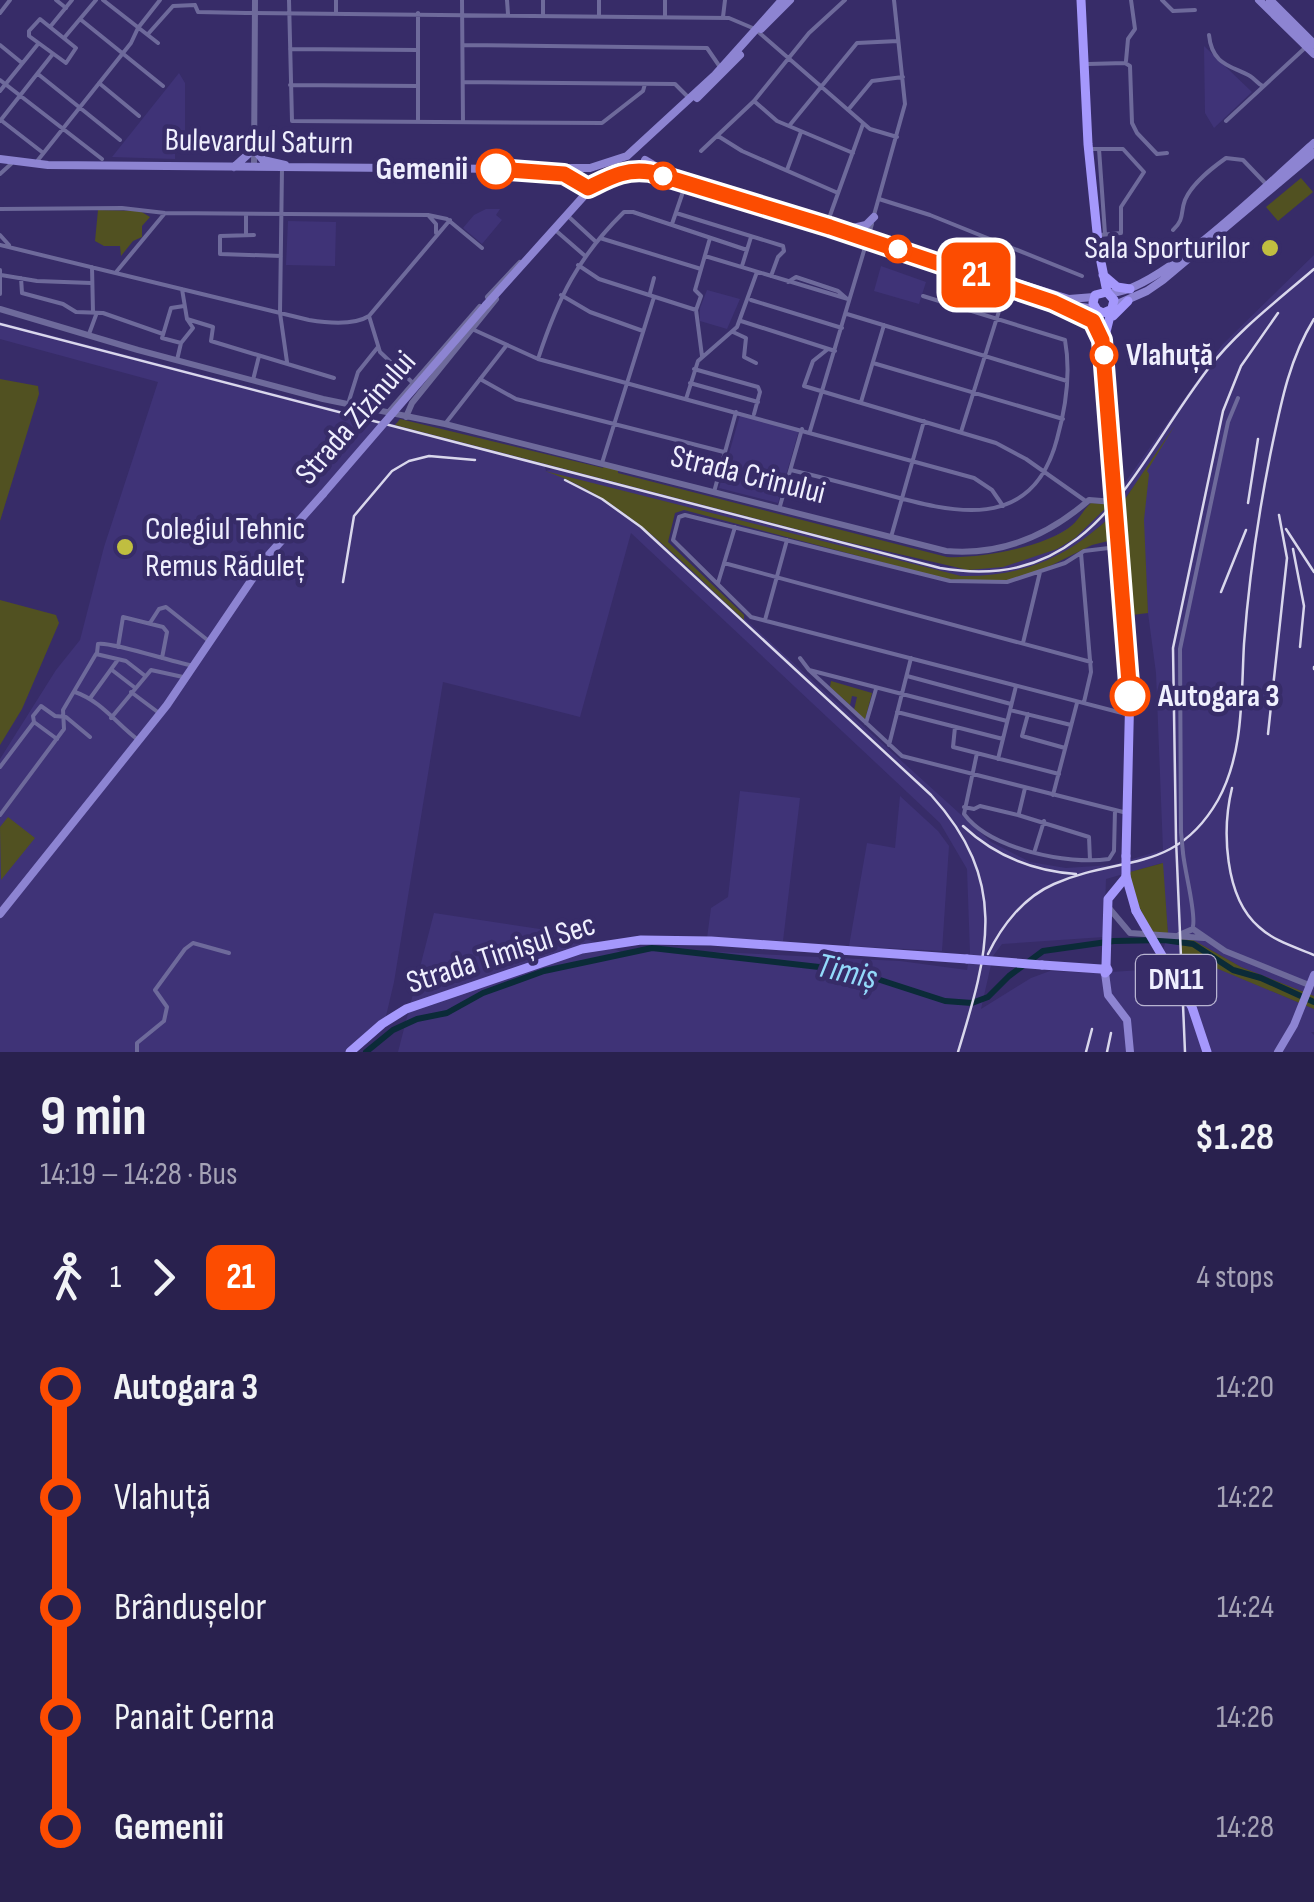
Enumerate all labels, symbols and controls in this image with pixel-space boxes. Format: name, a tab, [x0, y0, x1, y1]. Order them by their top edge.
street label: Bulevardul Saturn	[164, 121, 354, 163]
place label: Gemenii	[375, 150, 468, 189]
marker: Gemenii	[477, 150, 515, 188]
unlabelled marker	[650, 163, 676, 189]
place label: Sala Sporturilor	[1084, 229, 1250, 268]
unlabelled marker	[885, 236, 911, 262]
marker: Sala Sporturilor	[1259, 237, 1281, 259]
line badge: 21	[931, 242, 1021, 308]
text: 21	[961, 254, 991, 297]
place label: Vlahuță	[1126, 336, 1213, 375]
marker: Vlahuță	[1091, 342, 1117, 368]
street label: Strada Zizinului	[287, 343, 425, 493]
street label: Strada Crinului	[667, 437, 829, 513]
place label: Colegiul Tehnic Remus Răduleț	[145, 510, 305, 586]
marker: Colegiul Tehnic Remus Răduleț	[114, 536, 136, 558]
marker: Autogara 3	[1111, 677, 1149, 715]
place label: Autogara 3	[1157, 677, 1280, 716]
street label: Strada Timișul Sec	[402, 905, 600, 1003]
water label: Timiș	[812, 944, 882, 1000]
road number: DN11	[1136, 955, 1216, 1005]
text: 9 min	[40, 1084, 147, 1151]
text: $1.28	[1195, 1115, 1274, 1160]
text: 14:19 – 14:28 · Bus	[40, 1155, 237, 1194]
icon: walk	[40, 1250, 95, 1305]
icon: forward	[136, 1250, 191, 1305]
text: 21	[226, 1256, 255, 1299]
text: 1	[110, 1258, 121, 1297]
text: 4 stops	[1197, 1258, 1274, 1297]
text: Autogara 3	[114, 1365, 258, 1410]
text: 14:20	[1216, 1368, 1274, 1407]
text: Vlahuță	[114, 1475, 211, 1520]
text: 14:22	[1217, 1478, 1274, 1517]
text: Brândușelor	[114, 1585, 267, 1630]
text: 14:24	[1217, 1588, 1274, 1627]
text: Panait Cerna	[114, 1695, 275, 1740]
text: 14:26	[1216, 1698, 1274, 1737]
text: Gemenii	[114, 1805, 224, 1850]
text: 14:28	[1216, 1808, 1274, 1847]

